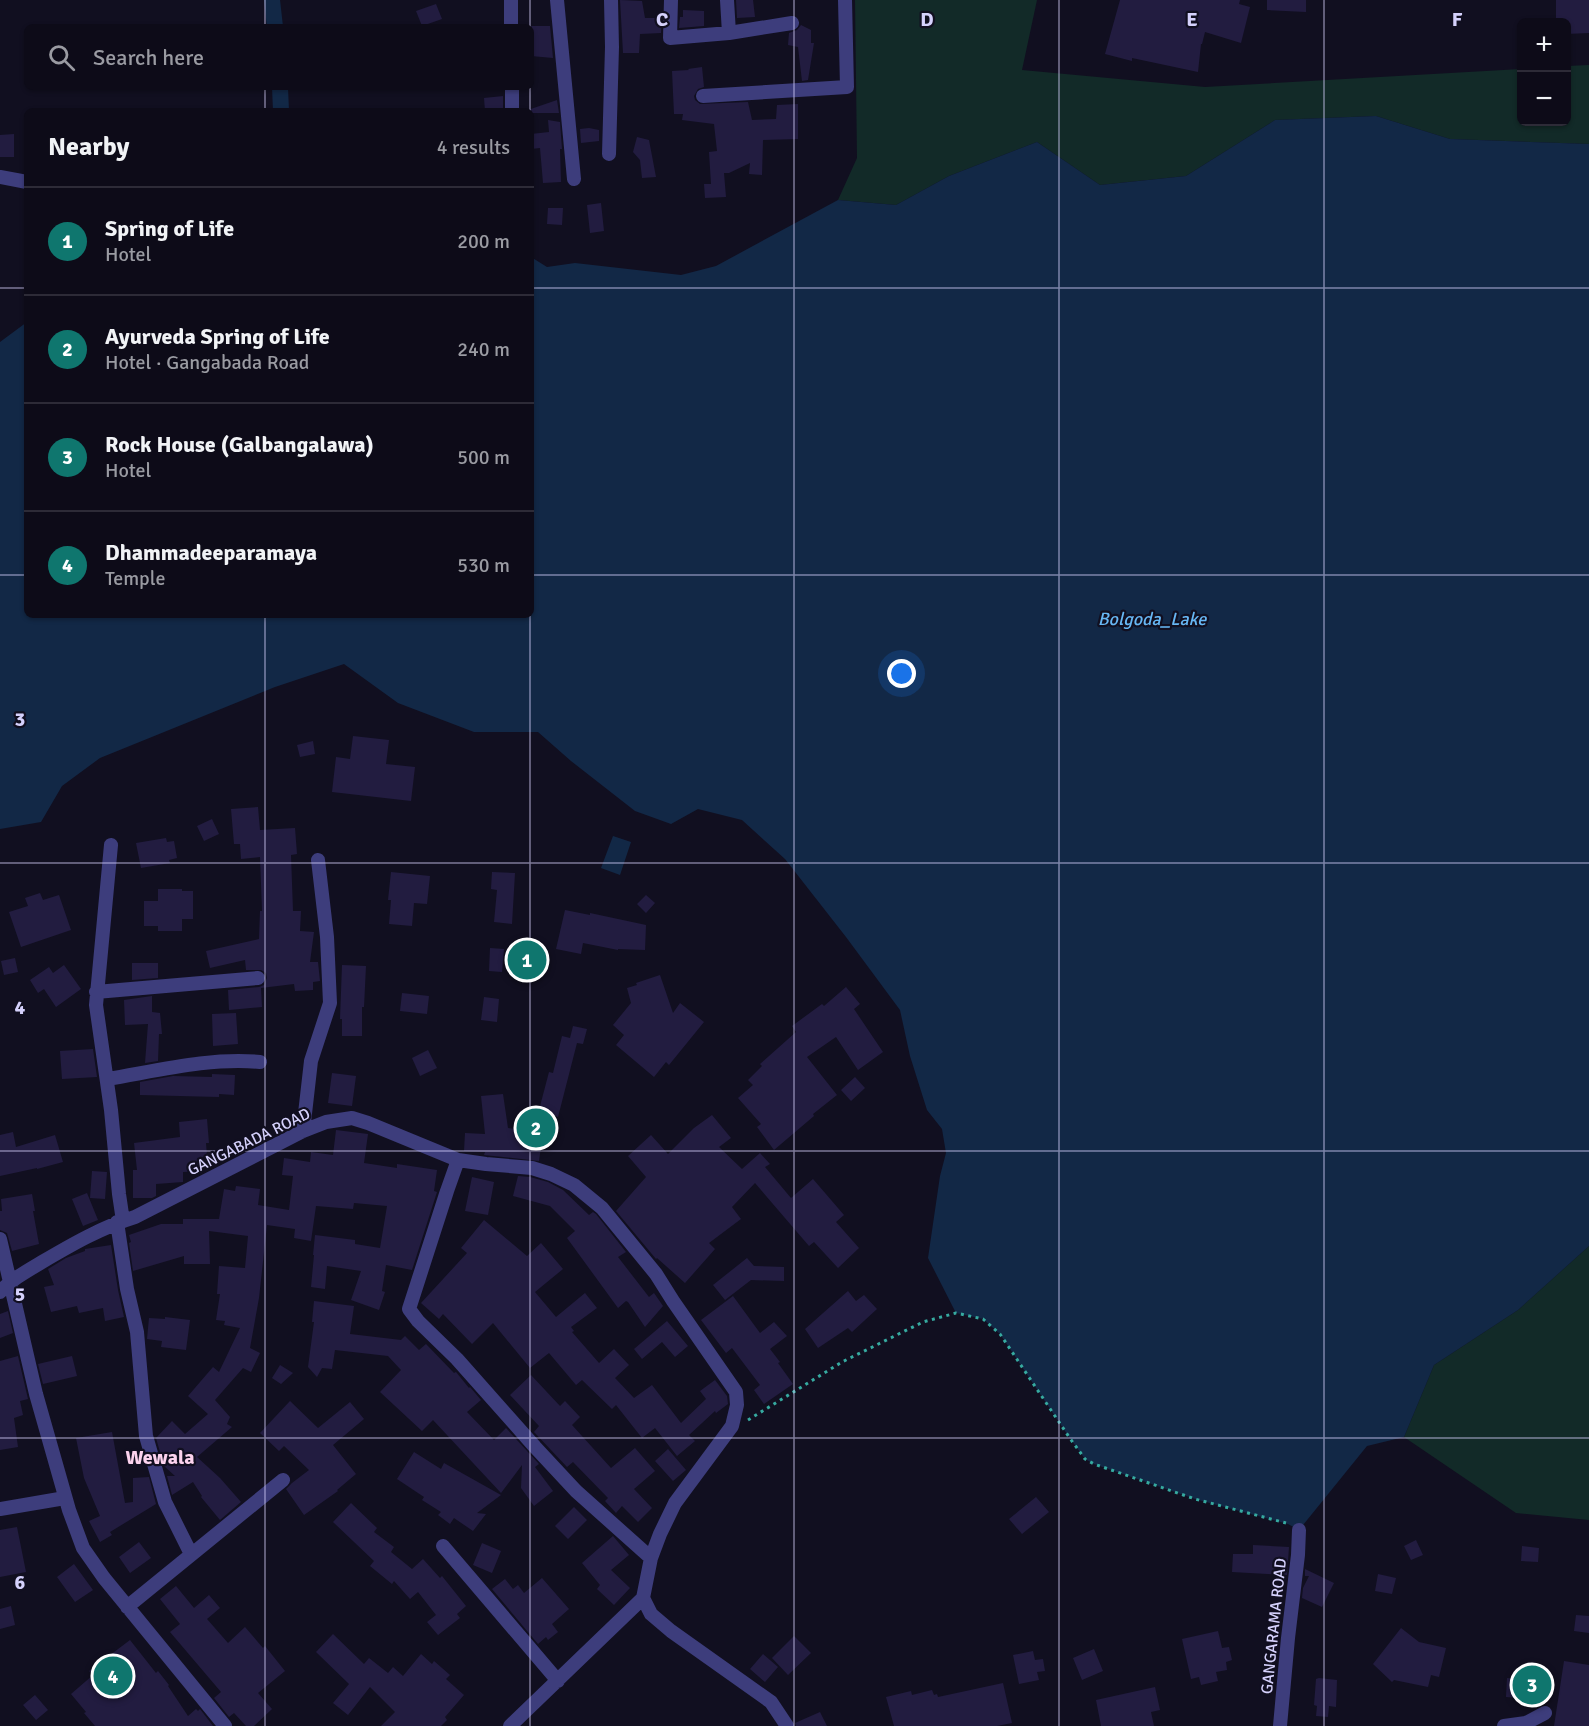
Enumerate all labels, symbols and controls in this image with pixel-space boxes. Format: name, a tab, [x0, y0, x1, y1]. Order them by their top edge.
text: C	[656, 7, 668, 32]
text: D	[920, 7, 934, 32]
text: E	[1186, 7, 1198, 32]
text: F	[1452, 7, 1463, 32]
map controls	[1517, 18, 1571, 126]
button: +	[1517, 18, 1571, 72]
search box	[24, 24, 534, 90]
icon: search	[45, 41, 78, 74]
text: Search here	[93, 44, 204, 71]
button: −	[1517, 72, 1571, 126]
text: Nearby	[48, 131, 129, 163]
text: 4 results	[437, 135, 510, 160]
text: Spring of Life	[105, 215, 234, 242]
text: 1	[62, 229, 73, 254]
text: 200 m	[457, 229, 510, 254]
text: Hotel	[105, 242, 151, 267]
text: Ayurveda Spring of Life	[105, 323, 330, 350]
text: 2	[62, 337, 73, 362]
text: 240 m	[457, 337, 510, 362]
text: Hotel · Gangabada Road	[105, 350, 309, 375]
text: Rock House (Galbangalawa)	[105, 431, 374, 458]
text: 3	[62, 445, 73, 470]
text: 500 m	[457, 445, 510, 470]
text: Hotel	[105, 458, 151, 483]
text: Dhammadeeparamaya	[105, 539, 317, 566]
text: 4	[62, 553, 73, 578]
text: 530 m	[457, 553, 510, 578]
text: Temple	[105, 566, 165, 591]
water label: Bolgoda_Lake	[1098, 608, 1207, 630]
your location	[887, 659, 916, 688]
text: 3	[15, 707, 25, 732]
pin: 1	[508, 938, 546, 982]
text: 4	[15, 995, 26, 1020]
street label: GANGABADA ROAD	[184, 1104, 314, 1180]
pin: 2	[516, 1106, 556, 1150]
text: 5	[15, 1282, 25, 1307]
district label: Wewala	[126, 1445, 194, 1470]
street label: GANGARAMA ROAD	[1257, 1557, 1291, 1695]
text: 6	[15, 1570, 26, 1595]
pin: 4	[94, 1654, 132, 1698]
pin: 3	[1512, 1662, 1552, 1708]

